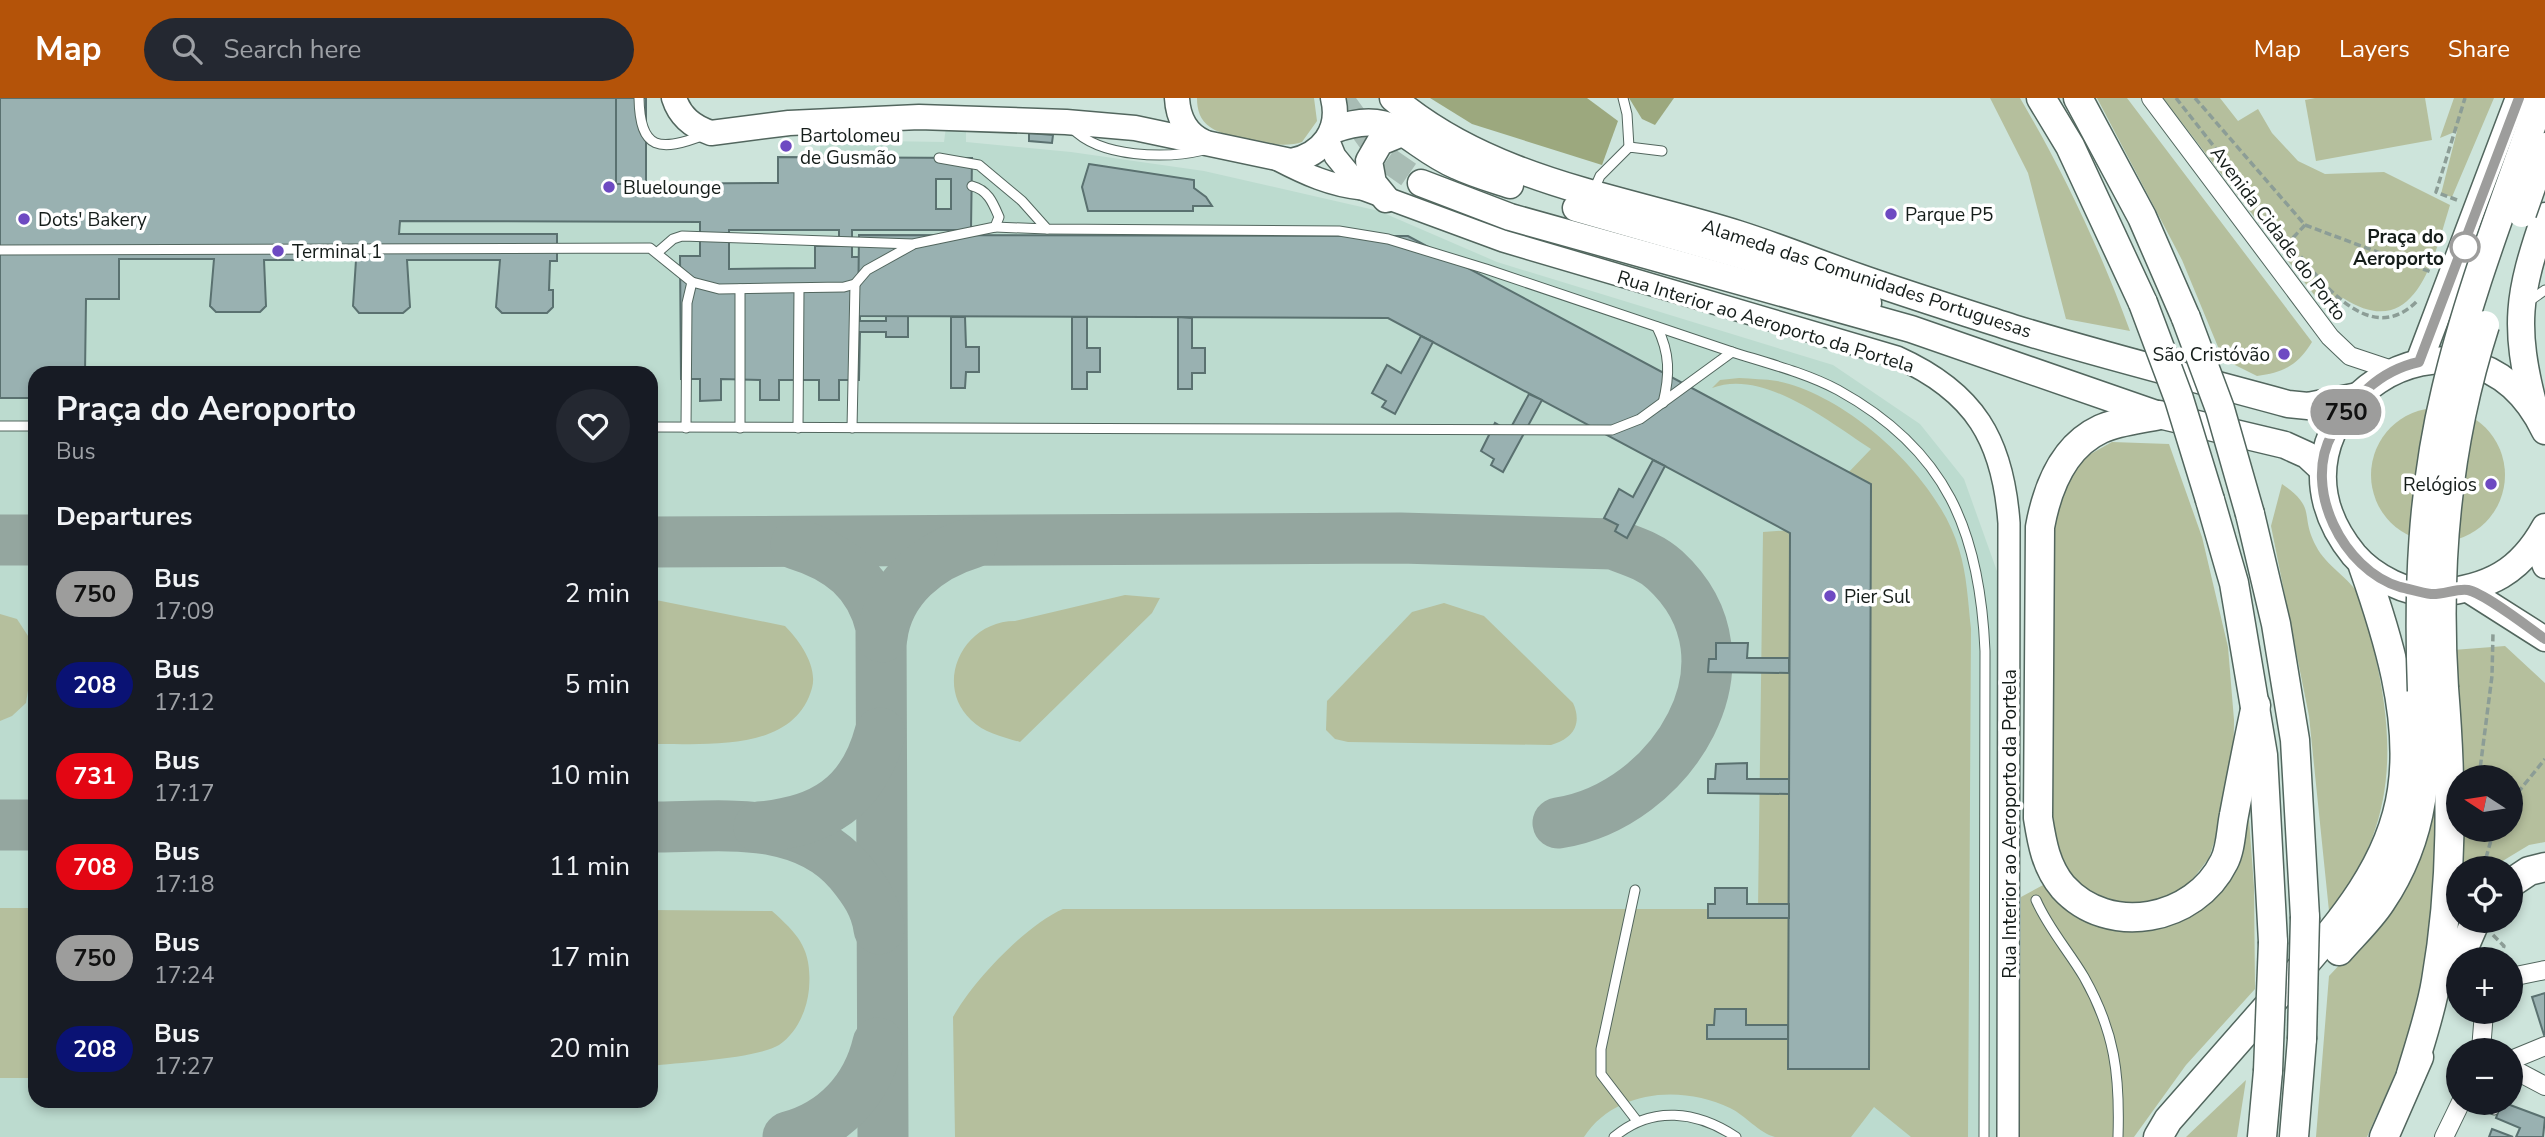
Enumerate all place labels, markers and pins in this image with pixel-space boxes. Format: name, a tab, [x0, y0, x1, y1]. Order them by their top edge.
place label: Bartolomeu de Gusmão	[800, 123, 900, 171]
marker: Bartolomeu de Gusmão	[778, 138, 794, 154]
place label: Bluelounge	[623, 175, 721, 201]
marker: Bluelounge	[601, 179, 617, 195]
place label: Parque P5	[1905, 202, 1993, 228]
marker: Parque P5	[1883, 206, 1899, 222]
place label: Dots' Bakery	[38, 207, 147, 233]
marker: Dots' Bakery	[16, 211, 32, 227]
place label: Praça do Aeroporto	[2353, 224, 2444, 272]
marker: Praça do Aeroporto	[2450, 232, 2480, 262]
place label: Terminal 1	[292, 239, 382, 265]
marker: Terminal 1	[270, 243, 286, 259]
place label: São Cristóvão	[2153, 342, 2270, 368]
marker: São Cristóvão	[2276, 346, 2292, 362]
place label: Relógios	[2403, 472, 2477, 498]
marker: Relógios	[2483, 476, 2499, 492]
place label: Pier Sul	[1844, 584, 1911, 610]
marker: Pier Sul	[1822, 588, 1838, 604]

